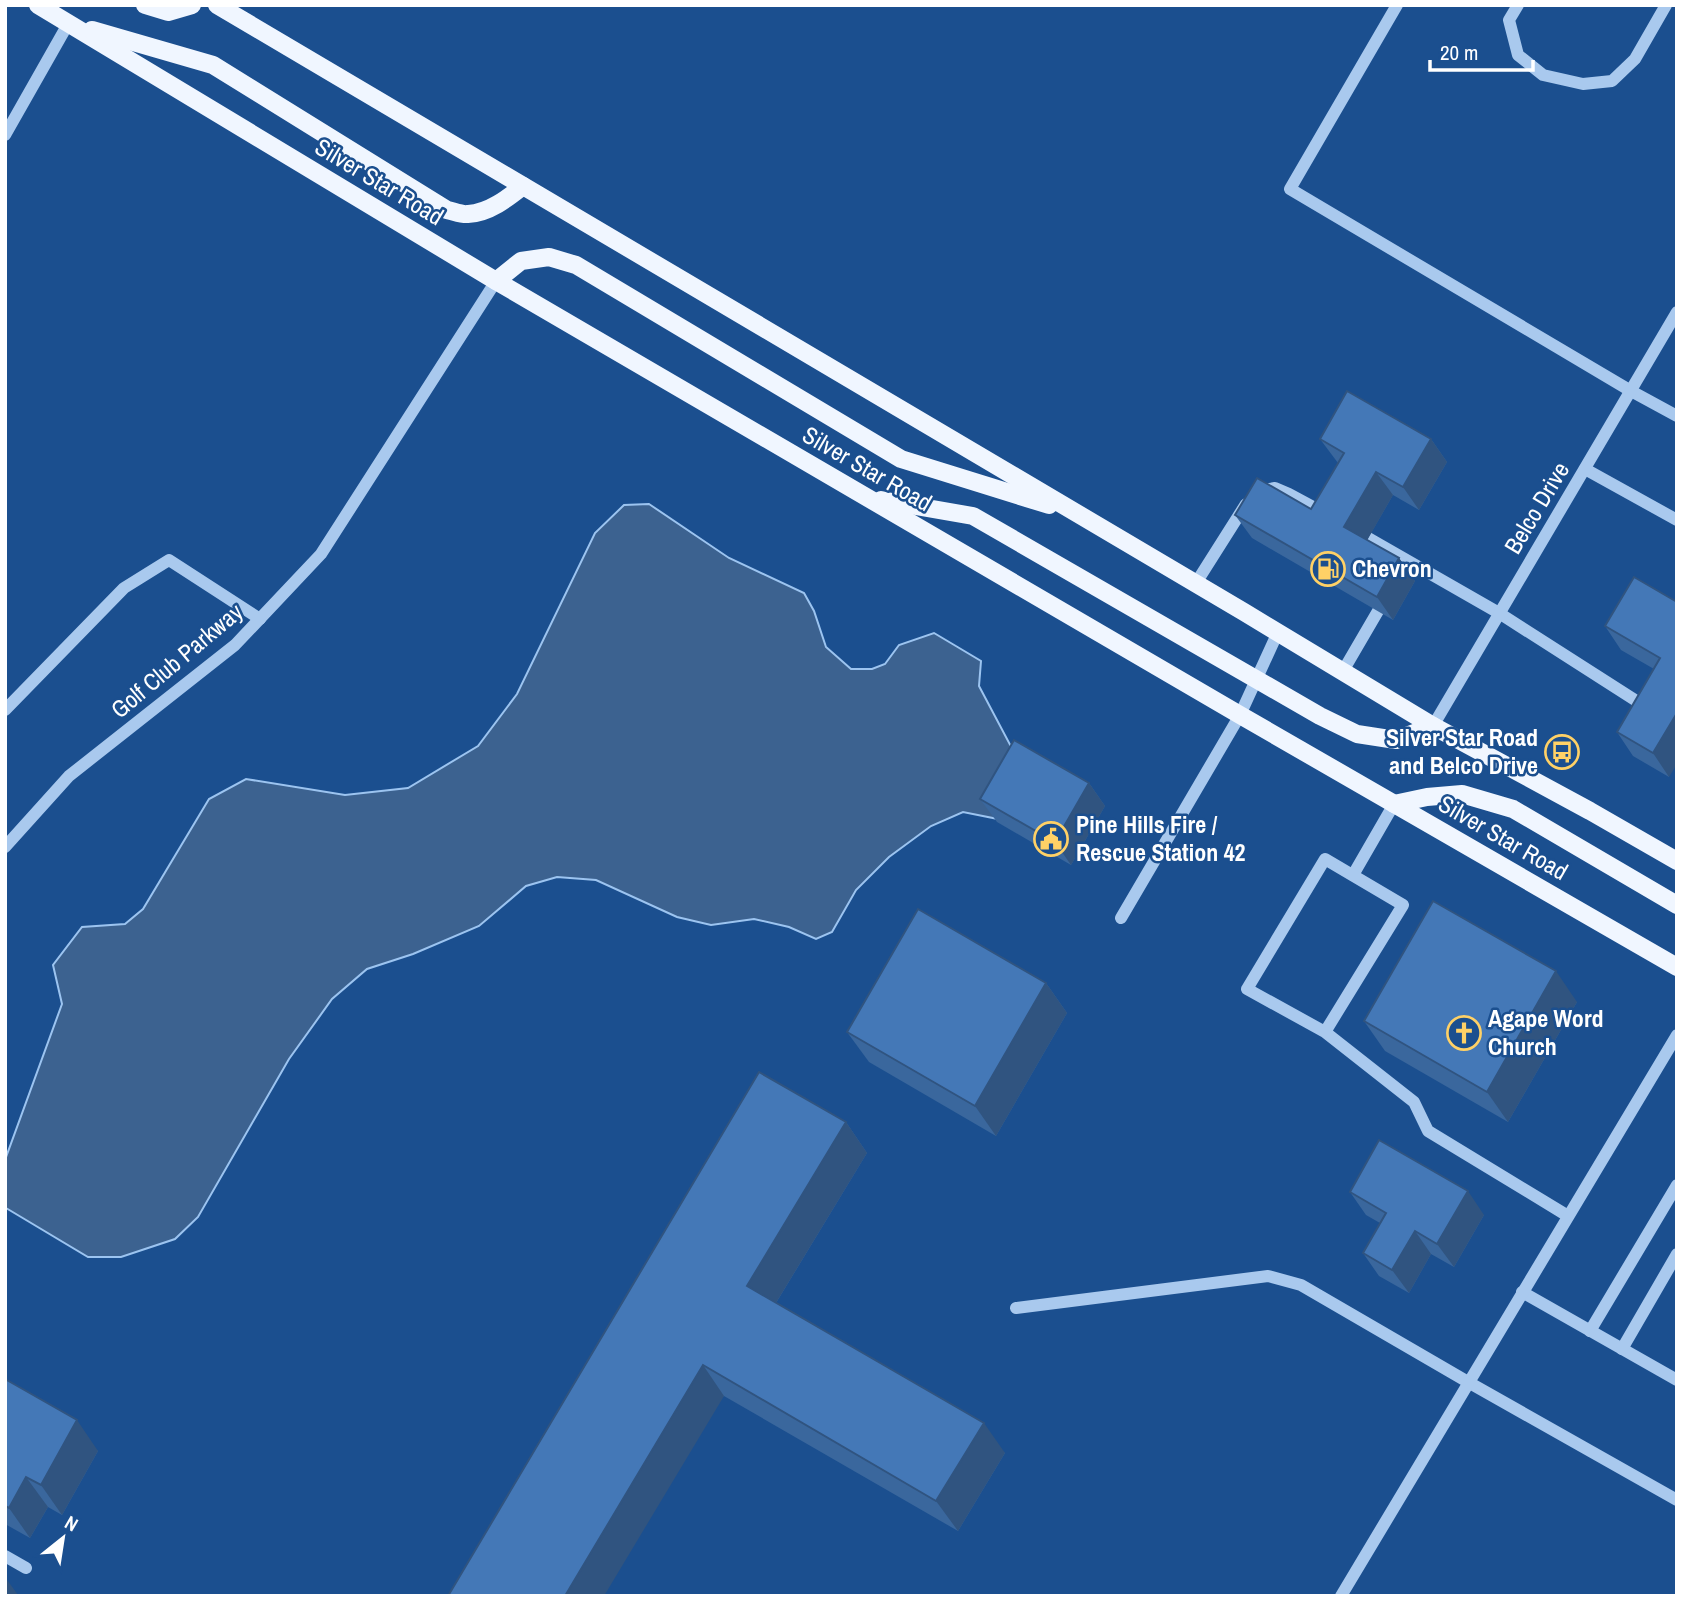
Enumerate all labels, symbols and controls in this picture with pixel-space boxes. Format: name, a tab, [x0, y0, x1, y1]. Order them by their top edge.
scale bar	[1430, 28, 1533, 72]
text: 20 m	[1440, 38, 1478, 67]
street label: Silver Star Road	[309, 130, 450, 232]
street label: Silver Star Road	[797, 418, 938, 518]
street label: Belco Drive	[1496, 456, 1576, 559]
fuel station icon: Chevron	[1309, 550, 1347, 588]
place label: Chevron	[1352, 552, 1432, 584]
street label: Golf Club Parkway	[104, 596, 249, 725]
place label: Silver Star Road and Belco Drive	[1386, 721, 1538, 781]
bus stop icon: Silver Star Road and Belco Drive	[1543, 733, 1581, 771]
street label: Silver Star Road	[1433, 787, 1574, 887]
place label: Pine Hills Fire / Rescue Station 42	[1076, 808, 1246, 868]
public building icon: Pine Hills Fire / Rescue Station 42	[1032, 820, 1070, 858]
place label: Agape Word Church	[1488, 1002, 1604, 1062]
church icon: Agape Word Church	[1445, 1014, 1483, 1052]
north arrow	[28, 1503, 98, 1573]
text: N	[60, 1509, 83, 1537]

